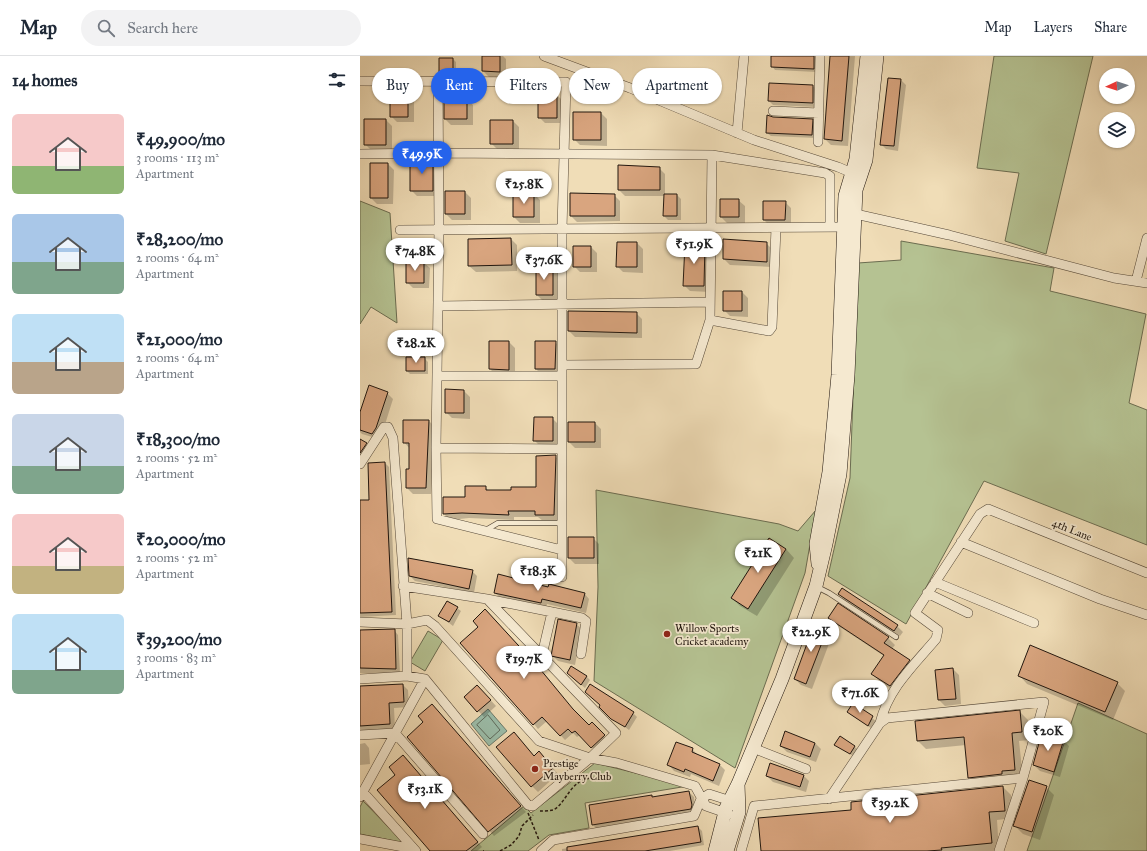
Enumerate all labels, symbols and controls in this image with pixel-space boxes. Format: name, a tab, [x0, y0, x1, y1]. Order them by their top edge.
search box	[81, 10, 361, 46]
text: Map	[20, 16, 57, 39]
icon: search	[95, 17, 117, 39]
text: Search here	[127, 19, 198, 37]
text: Map	[984, 19, 1012, 36]
text: Layers	[1034, 19, 1072, 36]
text: Share	[1094, 19, 1127, 36]
chip: Buy	[372, 68, 423, 104]
chip: Rent	[431, 68, 487, 104]
chip: Filters	[495, 68, 561, 104]
chip: New	[569, 68, 624, 104]
chip: Apartment	[632, 68, 722, 104]
north arrow	[1099, 68, 1135, 104]
map controls	[1099, 68, 1135, 148]
icon: filters	[326, 69, 348, 91]
text: 14 homes	[12, 70, 77, 91]
button: layers	[1099, 112, 1135, 148]
text: ₹49,900/mo	[136, 129, 225, 150]
icon: home	[44, 130, 92, 178]
pin: ₹49.9K	[389, 141, 455, 175]
text: ₹49.9K	[402, 146, 442, 162]
text: 3 rooms · 113 m²	[136, 150, 219, 166]
text: Apartment	[136, 166, 194, 182]
pin: ₹25.8K	[491, 171, 557, 205]
text: ₹25.8K	[505, 176, 543, 192]
text: ₹28,200/mo	[136, 229, 223, 250]
icon: home	[44, 230, 92, 278]
pin: ₹51.9K	[661, 231, 727, 265]
text: ₹51.9K	[675, 236, 713, 252]
pin: ₹74.8K	[382, 238, 448, 272]
text: ₹74.8K	[395, 243, 435, 259]
pin: ₹37.6K	[511, 247, 577, 281]
text: 2 rooms · 64 m²	[136, 250, 219, 266]
text: ₹37.6K	[525, 252, 563, 268]
text: Apartment	[136, 266, 194, 282]
text: ₹21,000/mo	[136, 329, 222, 350]
icon: home	[44, 330, 92, 378]
pin: ₹28.2K	[383, 330, 449, 364]
text: ₹28.2K	[396, 335, 436, 351]
text: 2 rooms · 64 m²	[136, 350, 219, 366]
text: Apartment	[136, 366, 194, 382]
text: ₹18,300/mo	[136, 429, 220, 450]
icon: home	[44, 430, 92, 478]
text: 2 rooms · 52 m²	[136, 450, 217, 466]
text: Apartment	[136, 466, 194, 482]
street label: 4th Lane	[1050, 516, 1094, 544]
text: ₹20,000/mo	[136, 529, 226, 550]
icon: home	[44, 530, 92, 578]
pin: ₹21K	[734, 540, 782, 574]
text: ₹21K	[744, 545, 772, 561]
text: 2 rooms · 52 m²	[136, 550, 217, 566]
pin: ₹18.3K	[505, 558, 571, 592]
text: ₹18.3K	[520, 563, 556, 579]
text: Apartment	[136, 566, 194, 582]
pin: ₹22.9K	[778, 619, 844, 653]
place label: Willow Sports Cricket academy	[675, 622, 749, 648]
text: ₹22.9K	[791, 624, 831, 640]
text: ₹39,200/mo	[136, 629, 222, 650]
marker: Willow Sports Cricket academy	[662, 629, 672, 639]
icon: home	[44, 630, 92, 678]
pin: ₹19.7K	[491, 646, 557, 680]
text: 3 rooms · 83 m²	[136, 650, 216, 666]
text: ₹19.7K	[505, 651, 543, 667]
text: Apartment	[136, 666, 194, 682]
pin: ₹71.6K	[827, 680, 893, 714]
text: ₹71.6K	[841, 685, 879, 701]
pin: ₹20K	[1024, 718, 1072, 752]
text: ₹20K	[1033, 723, 1063, 739]
place label: Prestige Mayberry Club	[543, 757, 611, 783]
marker: Prestige Mayberry Club	[530, 764, 540, 774]
pin: ₹53.1K	[392, 776, 458, 810]
text: ₹53.1K	[407, 781, 443, 797]
pin: ₹39.2K	[857, 790, 923, 824]
text: ₹39.2K	[871, 795, 909, 811]

